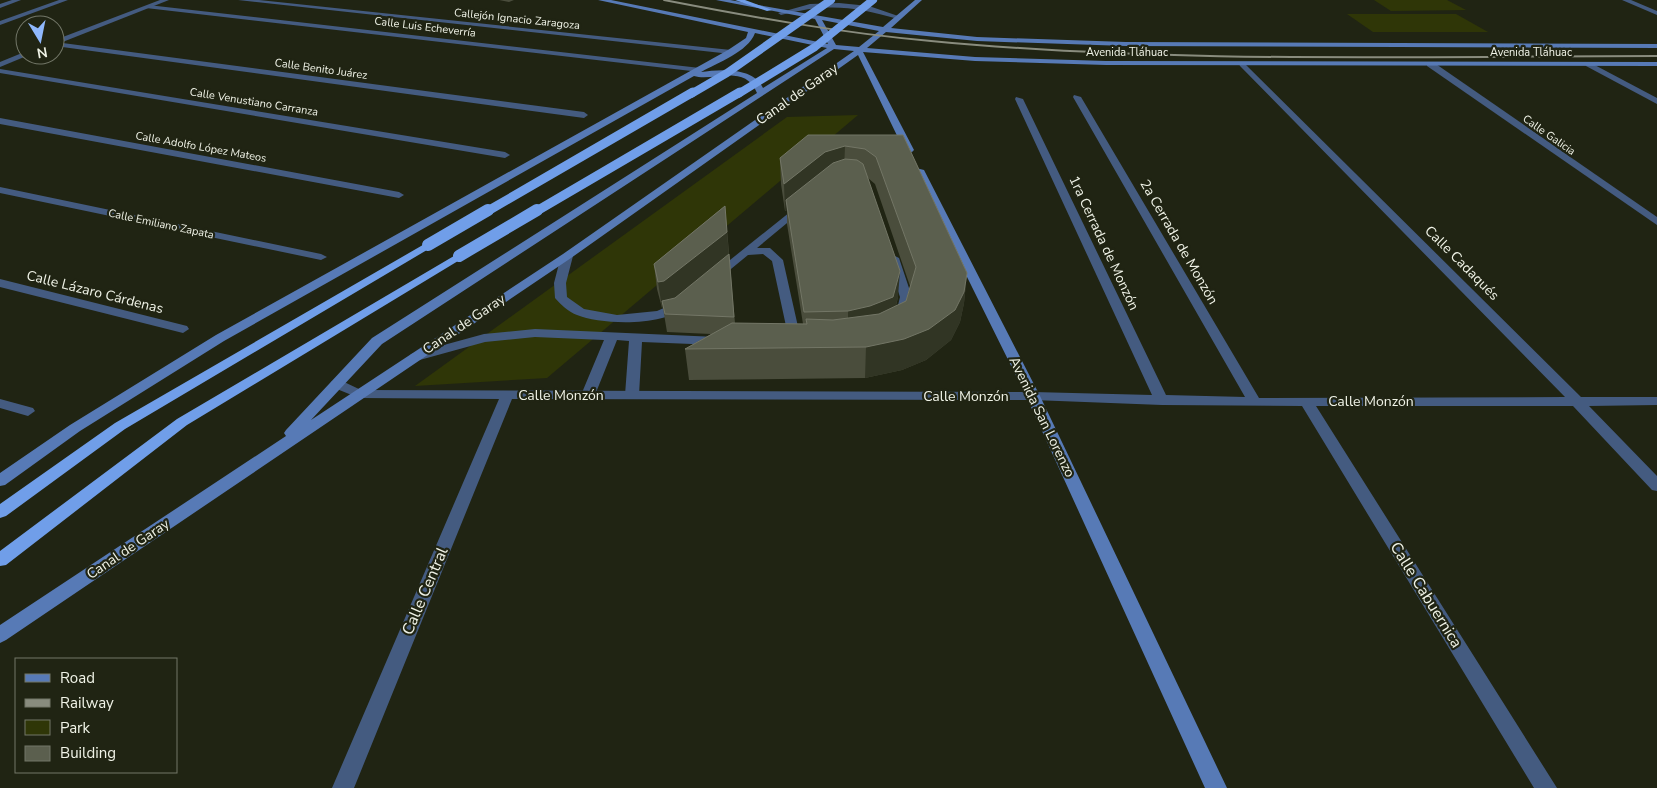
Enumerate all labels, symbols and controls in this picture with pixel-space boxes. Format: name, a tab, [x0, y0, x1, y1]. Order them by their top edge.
street label: Callejón Ignacio Zaragoza	[453, 5, 581, 33]
street label: Calle Luis Echeverría	[373, 13, 477, 41]
north arrow	[15, 15, 65, 65]
text: N	[35, 42, 49, 63]
street label: Avenida Tláhuac	[1086, 45, 1168, 60]
street label: Avenida Tláhuac	[1490, 45, 1572, 60]
street label: Calle Benito Juárez	[274, 55, 368, 83]
street label: Canal de Garay	[752, 58, 842, 129]
street label: Calle Venustiano Carranza	[189, 84, 319, 120]
street label: Calle Galicia	[1520, 111, 1579, 159]
street label: Calle Adolfo López Mateos	[134, 128, 268, 166]
street label: 1ra Cerrada de Monzón	[1064, 173, 1144, 313]
street label: 2a Cerrada de Monzón	[1135, 176, 1223, 308]
street label: Calle Emiliano Zapata	[107, 205, 215, 243]
street label: Calle Cadaqués	[1421, 222, 1504, 305]
street label: Calle Lázaro Cárdenas	[25, 266, 166, 318]
street label: Canal de Garay	[419, 289, 510, 359]
street label: Avenida San Lorenzo	[1005, 353, 1080, 481]
street label: Calle Monzón	[518, 386, 604, 405]
street label: Calle Monzón	[923, 387, 1009, 406]
street label: Calle Monzón	[1328, 392, 1414, 411]
street label: Canal de Garay	[83, 514, 174, 584]
street label: Calle Cabuernica	[1385, 538, 1467, 652]
street label: Calle Central	[397, 544, 453, 638]
legend	[15, 658, 178, 773]
text: Road	[60, 668, 95, 688]
text: Railway	[60, 693, 114, 713]
text: Park	[60, 718, 90, 738]
text: Building	[60, 743, 116, 763]

